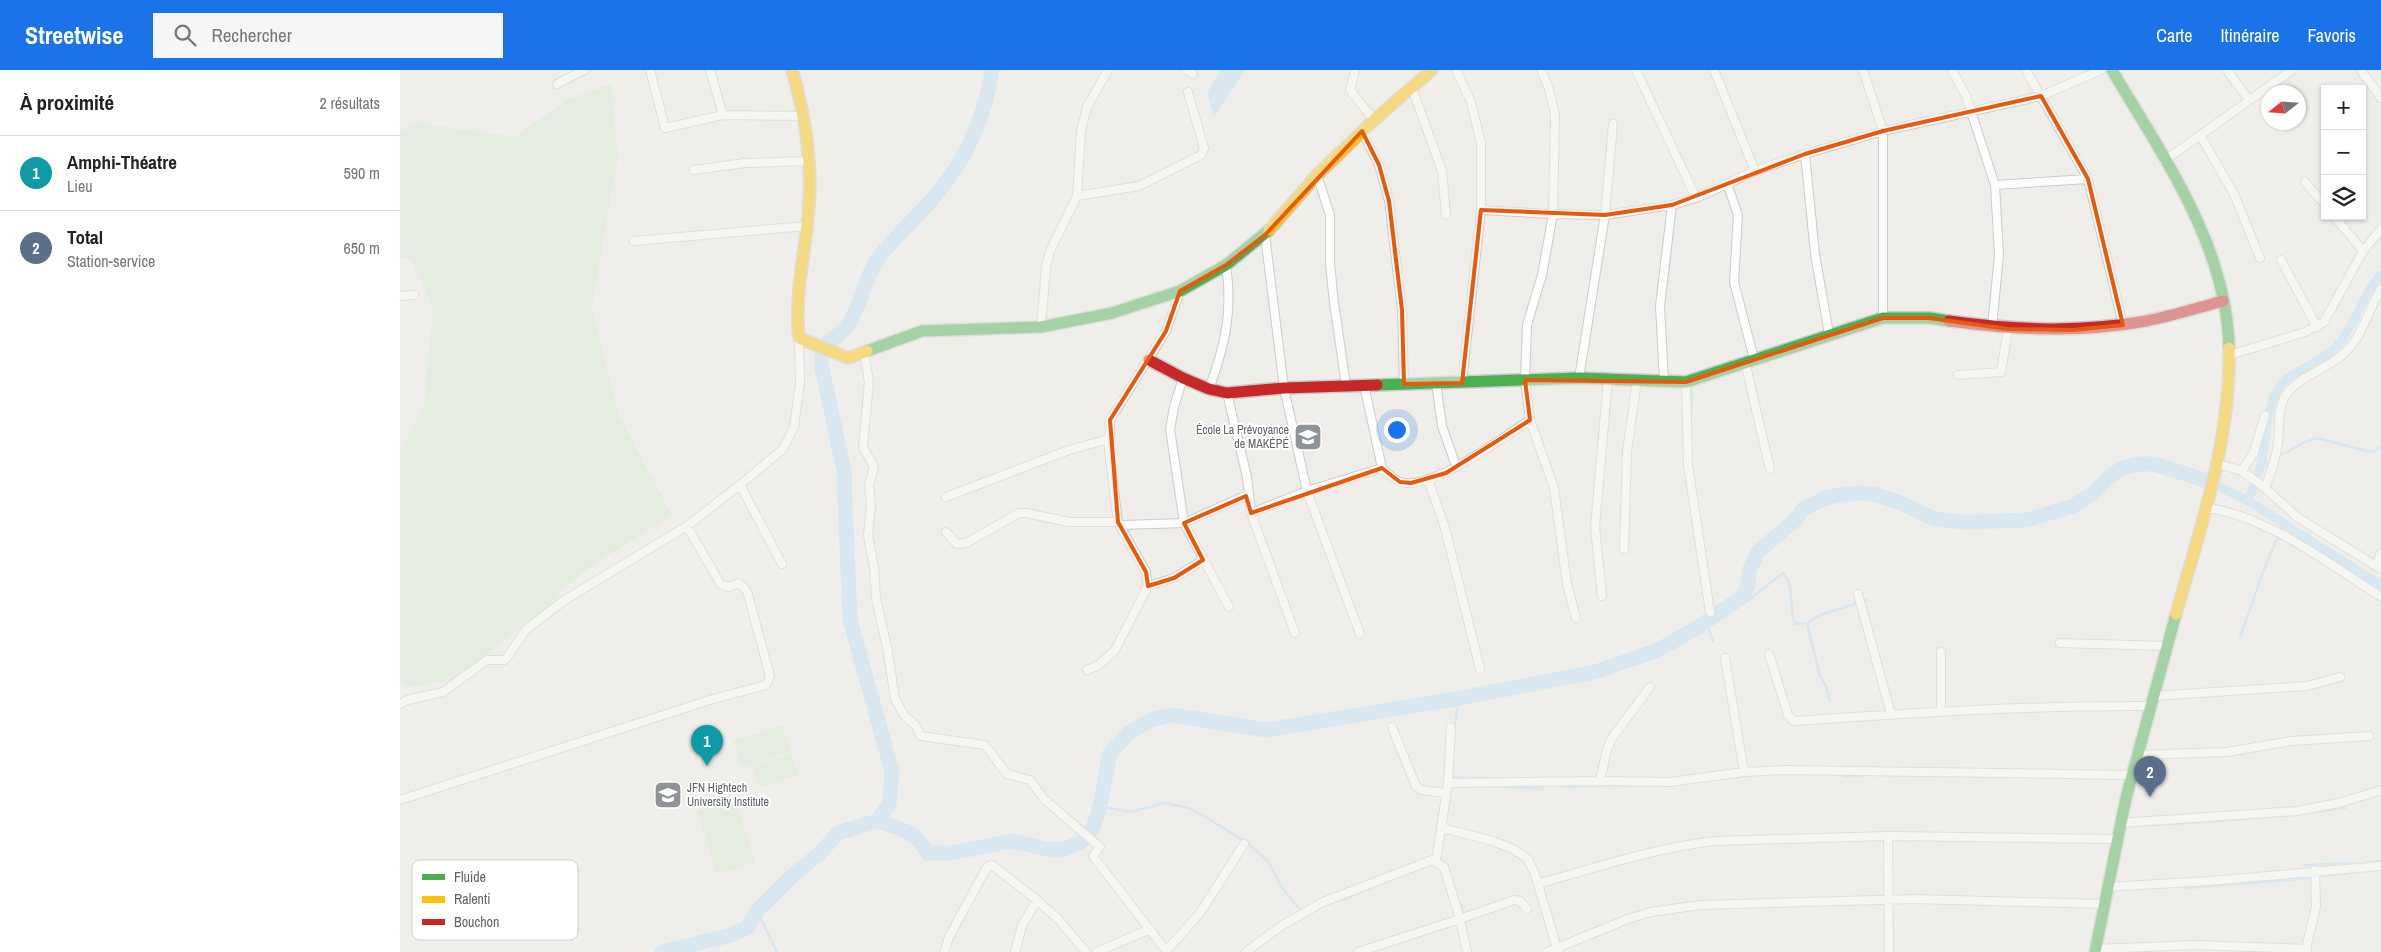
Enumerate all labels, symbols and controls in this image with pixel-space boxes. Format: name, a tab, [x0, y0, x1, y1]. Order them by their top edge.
search box	[153, 13, 503, 58]
text: Streetwise	[25, 19, 123, 51]
icon: search	[171, 21, 199, 49]
text: Rechercher	[211, 22, 292, 48]
text: Carte	[2156, 23, 2192, 48]
text: Itinéraire	[2220, 23, 2280, 48]
text: Favoris	[2308, 23, 2356, 48]
north arrow	[2261, 85, 2306, 130]
map controls	[2321, 85, 2366, 220]
button: +	[2321, 85, 2366, 130]
text: À proximité	[20, 88, 114, 117]
text: 2 résultats	[319, 92, 380, 114]
button: −	[2321, 130, 2366, 175]
text: Amphi-Théatre	[67, 149, 177, 175]
text: 1	[32, 162, 40, 184]
text: 590 m	[344, 162, 380, 184]
text: Lieu	[67, 175, 93, 197]
button: layers	[2321, 175, 2366, 220]
text: Total	[67, 224, 103, 250]
text: 2	[32, 237, 40, 259]
text: 650 m	[344, 237, 380, 259]
text: Station-service	[67, 250, 155, 272]
your location	[1384, 417, 1410, 443]
place label: École La Prévoyance de MAKÉPÉ	[1196, 422, 1289, 452]
school or university icon: École La Prévoyance de MAKÉPÉ	[1293, 422, 1323, 452]
pin: 1	[691, 725, 723, 766]
pin: 2	[2134, 756, 2166, 797]
school or university icon: JFN Hightech University Institute	[653, 780, 683, 810]
place label: JFN Hightech University Institute	[687, 780, 769, 810]
legend	[412, 860, 578, 940]
text: Fluide	[454, 868, 486, 886]
text: Ralenti	[454, 890, 490, 908]
text: Bouchon	[454, 913, 499, 931]

